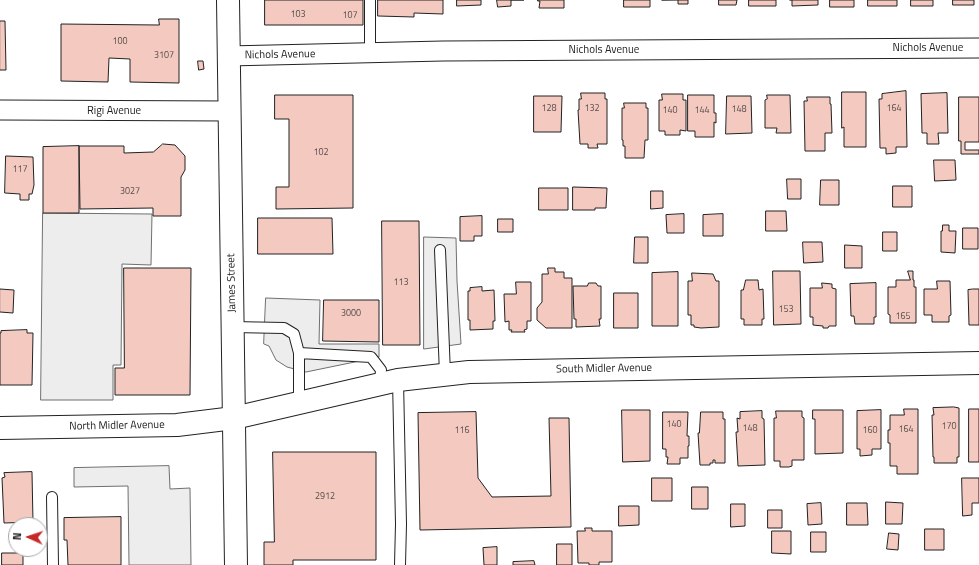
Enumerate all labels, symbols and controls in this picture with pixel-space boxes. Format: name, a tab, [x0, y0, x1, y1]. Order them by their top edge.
house number: 103	[290, 10, 306, 20]
house number: 107	[342, 11, 358, 21]
house number: 100	[112, 37, 128, 47]
street label: Nichols Avenue	[893, 41, 963, 55]
street label: Nichols Avenue	[569, 43, 639, 57]
street label: Nichols Avenue	[244, 48, 316, 62]
house number: 3107	[154, 51, 174, 61]
street label: Rigi Avenue	[87, 104, 141, 118]
house number: 128	[541, 104, 557, 114]
house number: 132	[584, 104, 600, 114]
house number: 164	[886, 104, 902, 114]
house number: 148	[731, 105, 747, 115]
house number: 140	[662, 106, 678, 116]
house number: 144	[694, 106, 710, 116]
house number: 102	[313, 148, 329, 158]
house number: 117	[12, 165, 28, 175]
house number: 3027	[120, 187, 140, 197]
street label: James Street	[225, 253, 239, 313]
house number: 113	[393, 278, 409, 288]
house number: 153	[778, 305, 794, 315]
house number: 3000	[341, 309, 361, 319]
house number: 165	[895, 312, 911, 322]
street label: South Midler Avenue	[556, 362, 652, 376]
street label: North Midler Avenue	[69, 419, 165, 433]
house number: 140	[666, 420, 682, 430]
house number: 170	[941, 422, 957, 432]
house number: 148	[742, 424, 758, 434]
house number: 164	[898, 425, 914, 435]
house number: 116	[454, 426, 470, 436]
house number: 160	[862, 426, 878, 436]
house number: 2912	[315, 492, 335, 502]
north arrow	[8, 517, 48, 557]
text: N	[9, 532, 25, 541]

